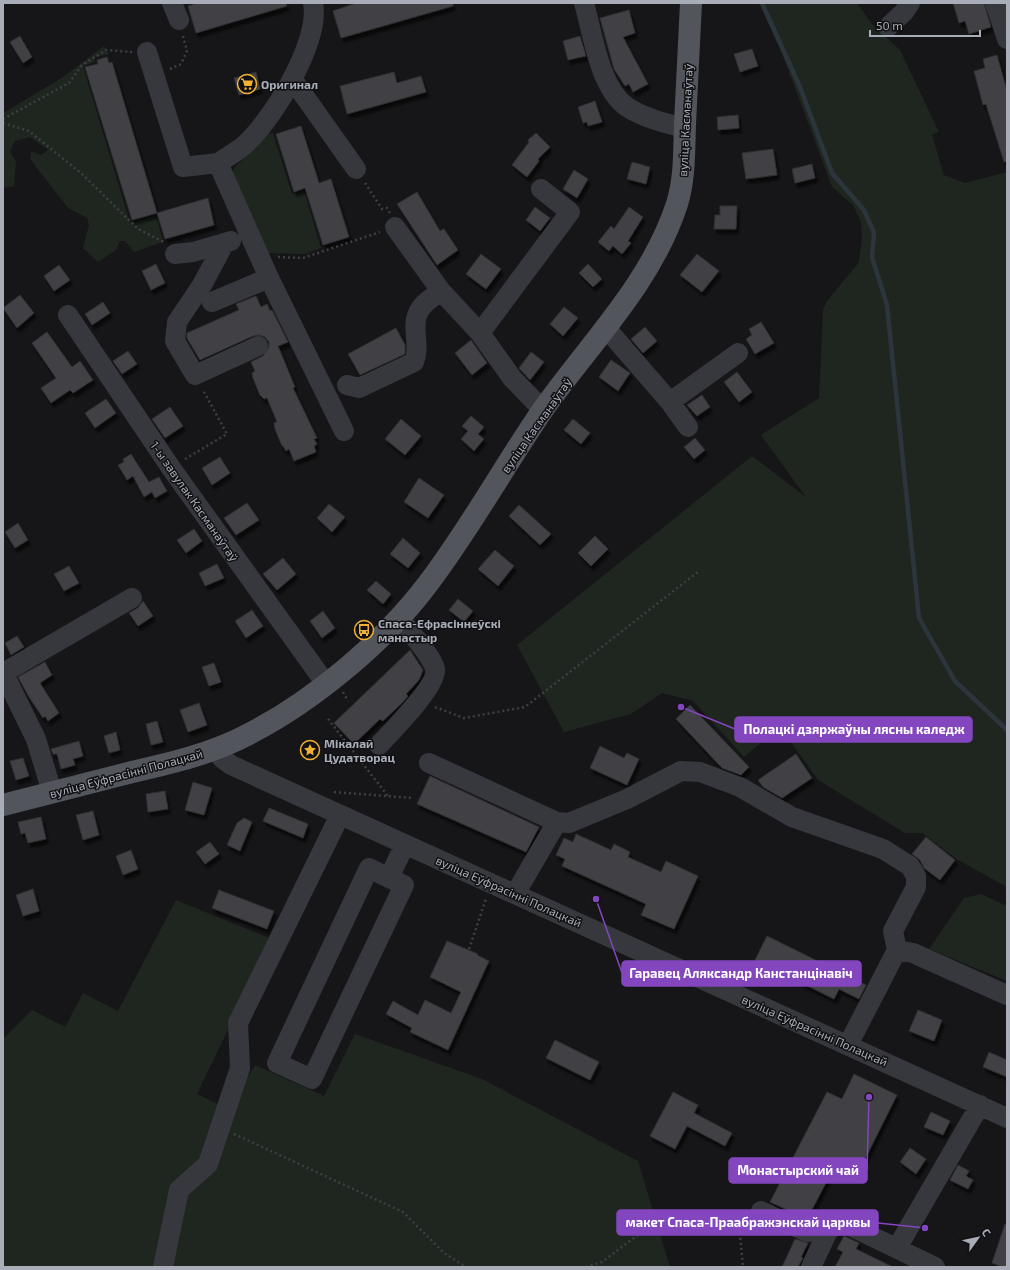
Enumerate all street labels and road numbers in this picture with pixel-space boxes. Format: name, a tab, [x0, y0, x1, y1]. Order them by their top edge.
street label: вуліца Касманаўтаў	[675, 63, 696, 177]
street label: вуліца Касманаўтаў	[498, 374, 575, 476]
street label: 1-ы завулак Касманаўтаў	[147, 438, 242, 565]
street label: вуліца Еўфрасінні Полацкай	[48, 746, 204, 801]
street label: вуліца Еўфрасінні Полацкай	[434, 852, 584, 930]
street label: вуліца Еўфрасінні Полацкай	[740, 991, 890, 1069]

